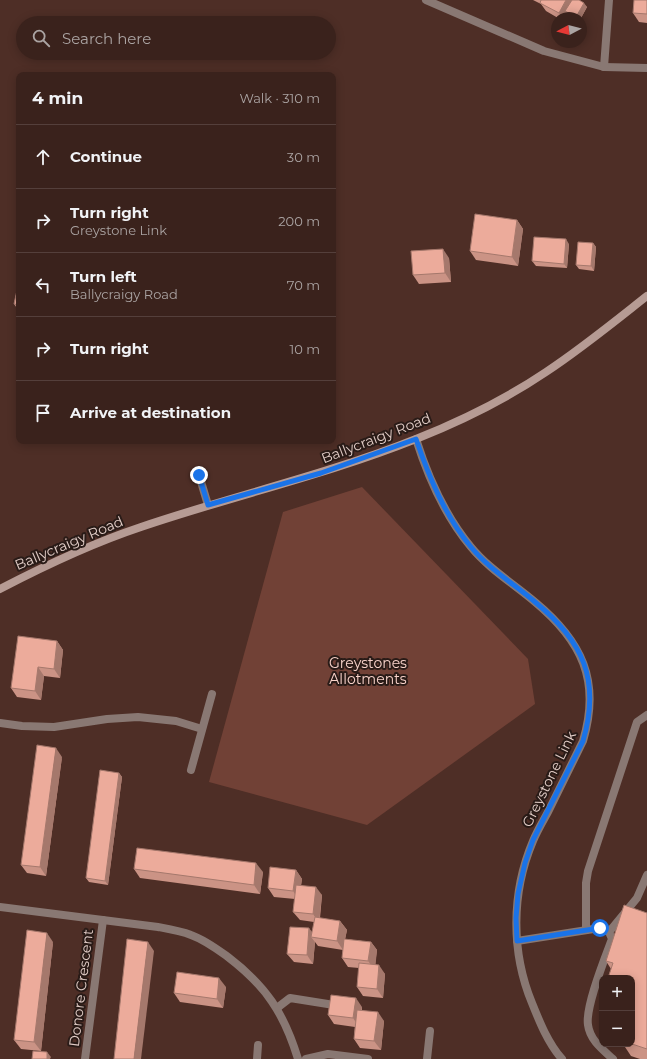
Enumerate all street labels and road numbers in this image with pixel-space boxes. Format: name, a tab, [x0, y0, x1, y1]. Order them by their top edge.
street label: Ballycraigy Road	[319, 409, 433, 467]
street label: Ballycraigy Road	[12, 512, 126, 574]
street label: Greystone Link	[518, 727, 580, 830]
street label: Donore Crescent	[65, 928, 97, 1048]

